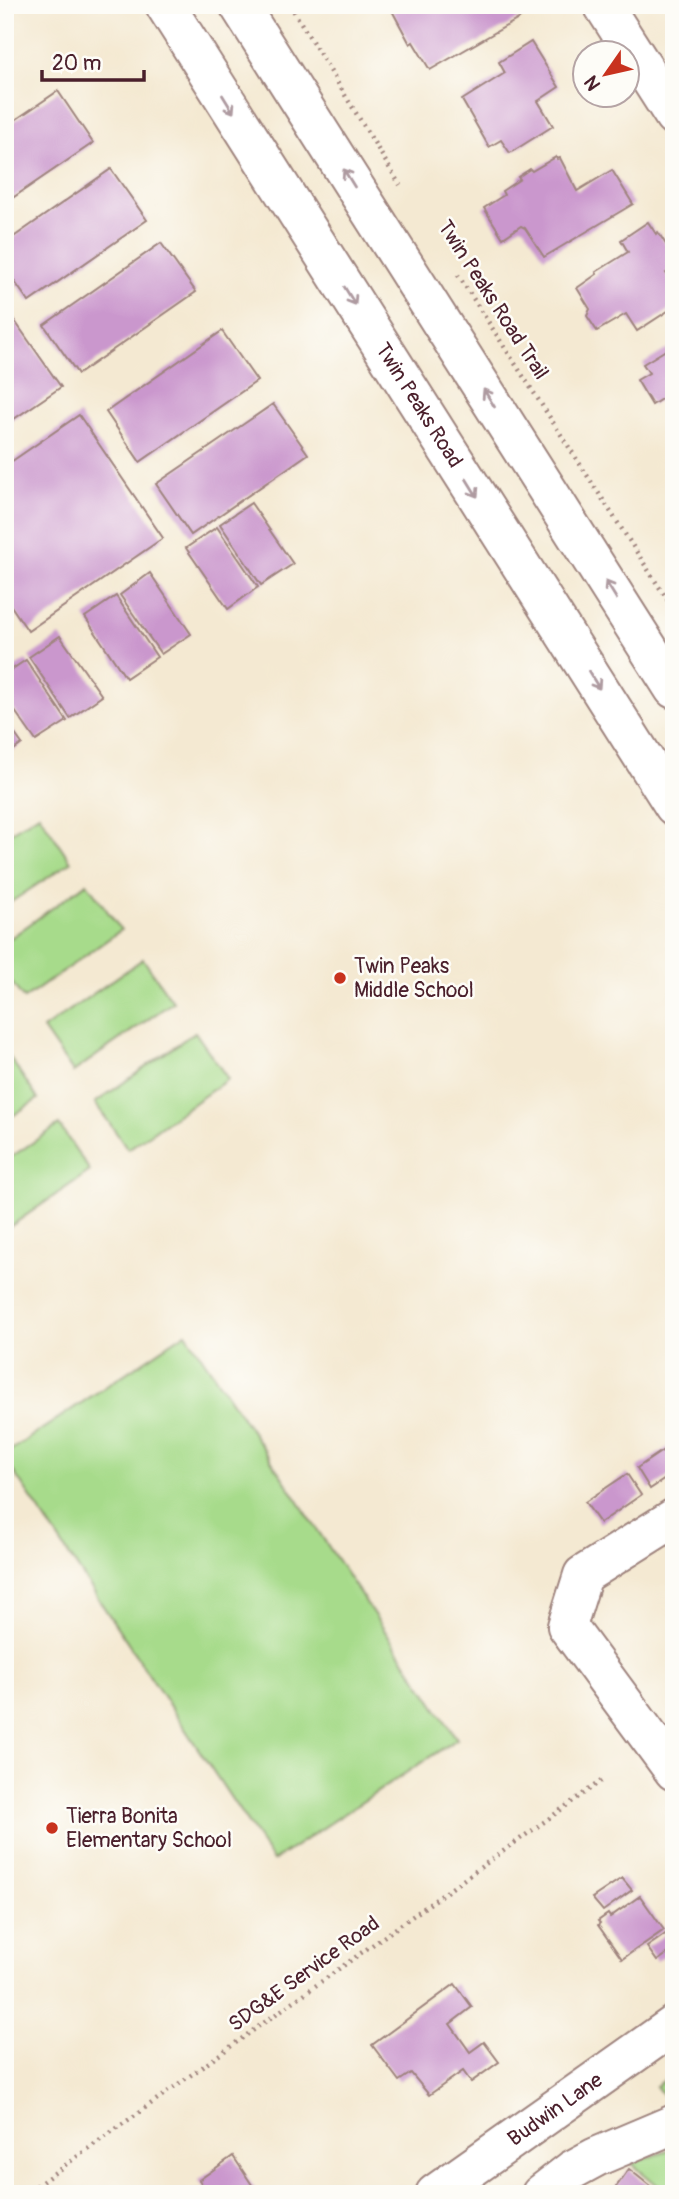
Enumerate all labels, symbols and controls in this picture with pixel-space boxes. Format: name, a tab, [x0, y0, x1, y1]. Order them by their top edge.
scale bar	[42, 38, 144, 82]
north arrow	[570, 38, 640, 108]
text: 20 m	[52, 50, 101, 77]
text: N	[579, 71, 606, 95]
one-way arrow	[221, 94, 235, 114]
one-way arrow	[341, 169, 355, 189]
street label: Twin Peaks Road Trail	[431, 215, 555, 385]
one-way arrow	[343, 286, 357, 306]
street label: Twin Peaks Road	[369, 337, 469, 473]
one-way arrow	[481, 389, 495, 409]
one-way arrow	[465, 478, 479, 498]
one-way arrow	[603, 581, 617, 601]
one-way arrow	[587, 670, 601, 690]
place label: Twin Peaks Middle School	[354, 953, 474, 1004]
marker: Twin Peaks Middle School	[332, 970, 348, 986]
place label: Tierra Bonita Elementary School	[66, 1803, 232, 1854]
marker: Tierra Bonita Elementary School	[44, 1820, 60, 1836]
street label: SDG&E Service Road	[223, 1910, 385, 2038]
street label: Budwin Lane	[502, 2066, 608, 2152]

